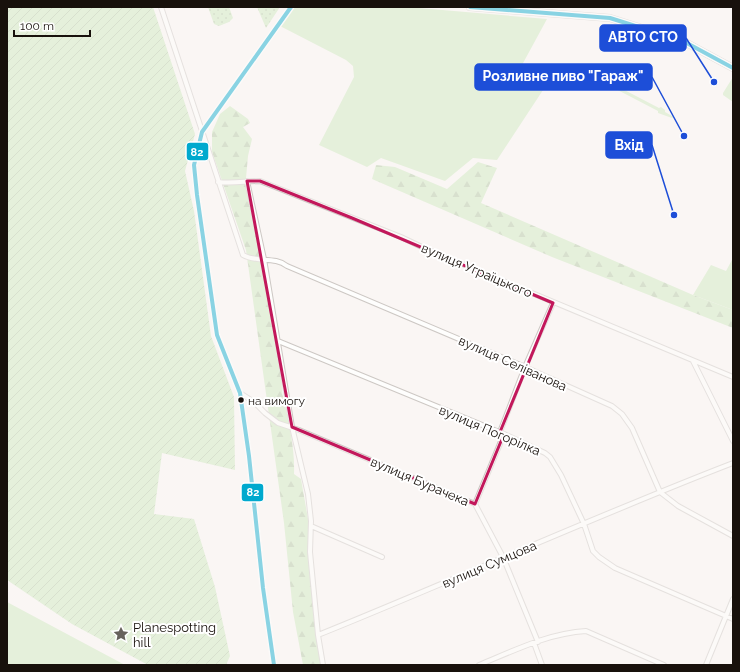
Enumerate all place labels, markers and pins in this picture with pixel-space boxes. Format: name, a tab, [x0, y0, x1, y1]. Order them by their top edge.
callout: АВТО СТО	[600, 25, 686, 51]
callout: Розливне пиво "Гараж"	[475, 64, 652, 90]
callout: Вхід	[606, 132, 652, 158]
place label: на вимогу	[248, 394, 306, 408]
marker: на вимогу	[236, 395, 246, 405]
place label: Planespotting hill	[133, 620, 216, 650]
place icon: Planespotting hill	[112, 625, 130, 643]

